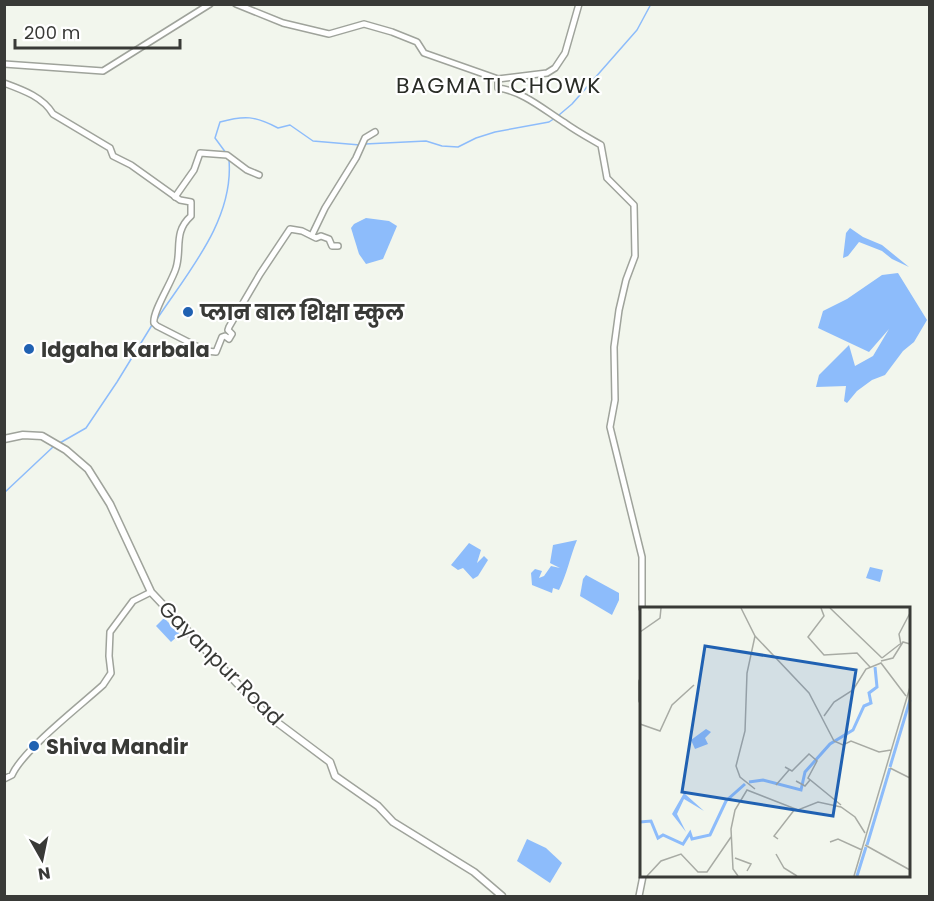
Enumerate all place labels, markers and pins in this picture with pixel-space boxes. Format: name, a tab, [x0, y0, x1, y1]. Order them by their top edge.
place label: प्लान बाल शिक्षा स्कुल	[199, 298, 405, 328]
marker: प्लान बाल शिक्षा स्कुल	[181, 305, 195, 319]
place label: Idgaha Karbala	[41, 335, 210, 364]
marker: Idgaha Karbala	[22, 342, 36, 356]
place label: Shiva Mandir	[46, 732, 188, 761]
marker: Shiva Mandir	[27, 739, 41, 753]

